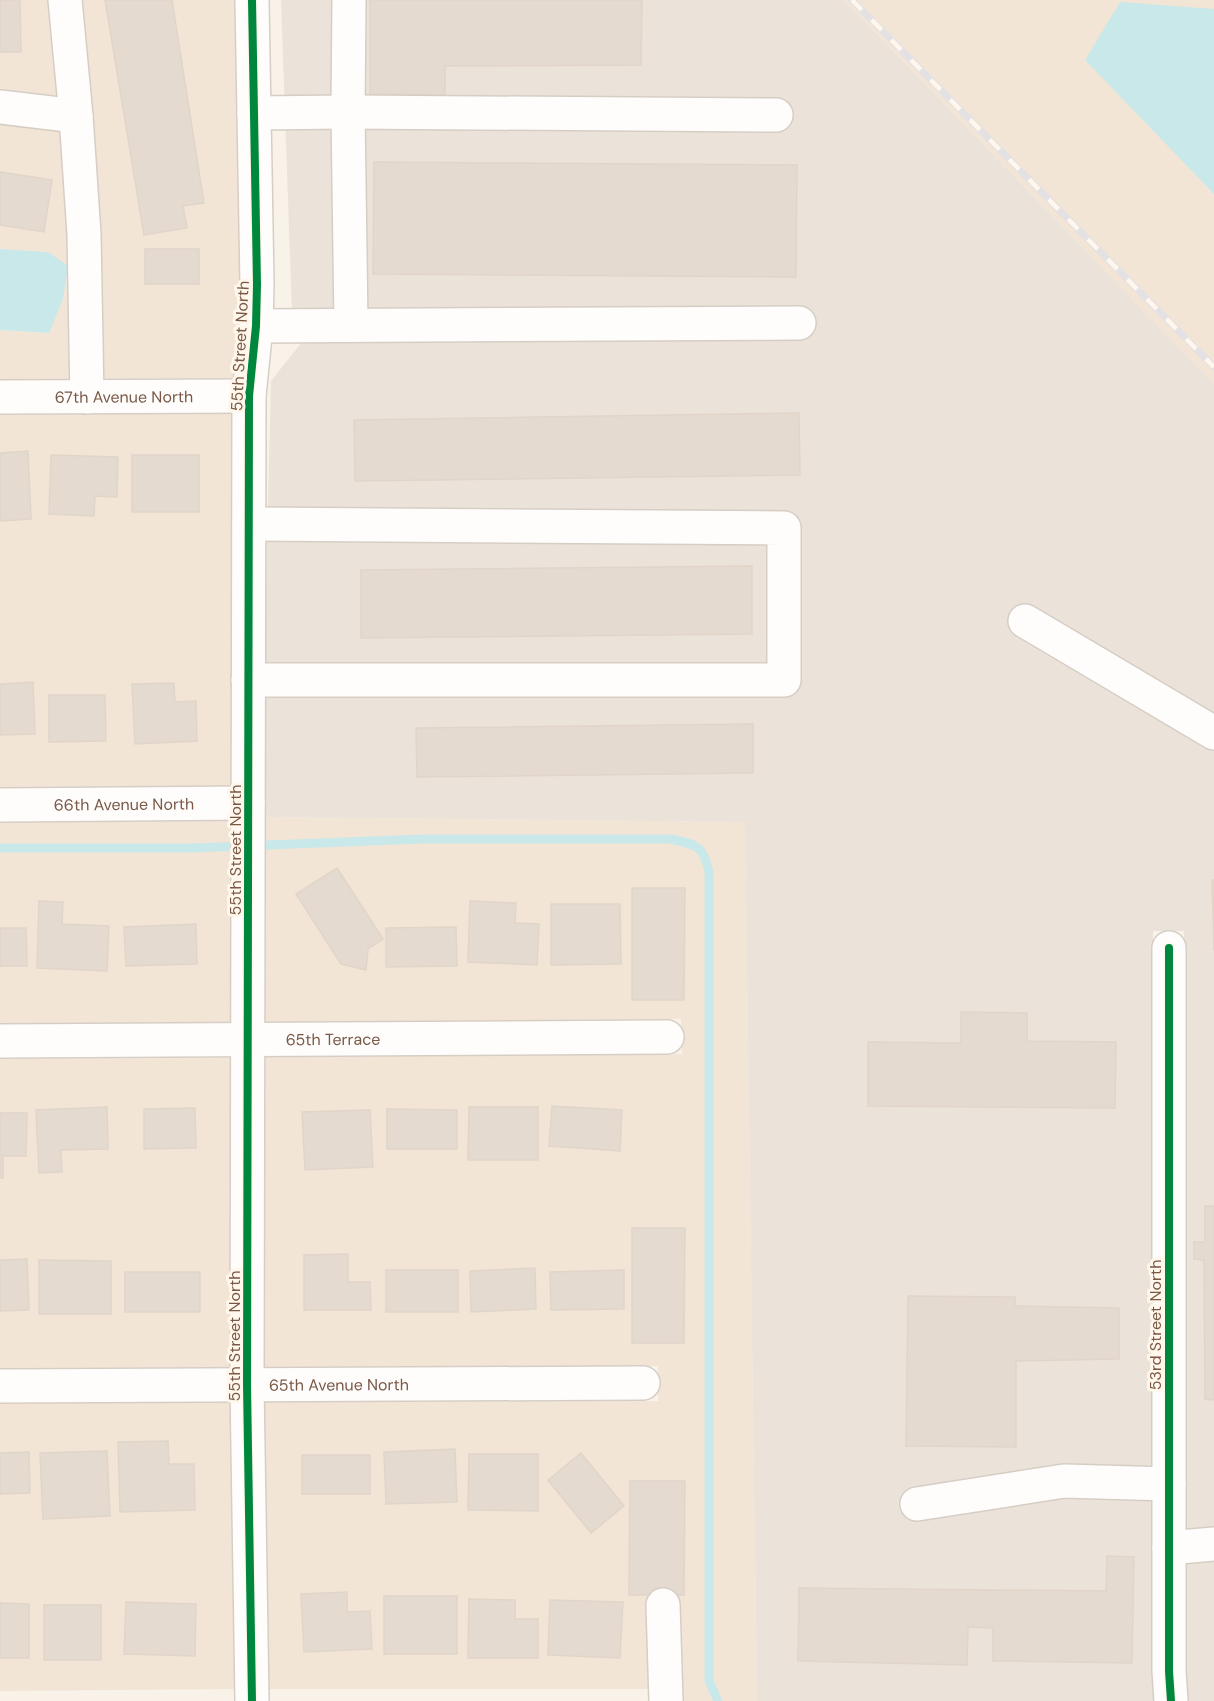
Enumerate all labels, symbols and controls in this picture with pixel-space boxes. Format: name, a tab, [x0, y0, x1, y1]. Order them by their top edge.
street label: 55th Street North	[226, 280, 254, 412]
street label: 67th Avenue North	[55, 386, 193, 407]
street label: 55th Street North	[225, 785, 246, 915]
street label: 66th Avenue North	[54, 793, 194, 815]
street label: 65th Terrace	[286, 1028, 380, 1050]
street label: 53rd Street North	[1145, 1260, 1166, 1390]
street label: 55th Street North	[224, 1271, 245, 1401]
street label: 65th Avenue North	[269, 1374, 409, 1395]

